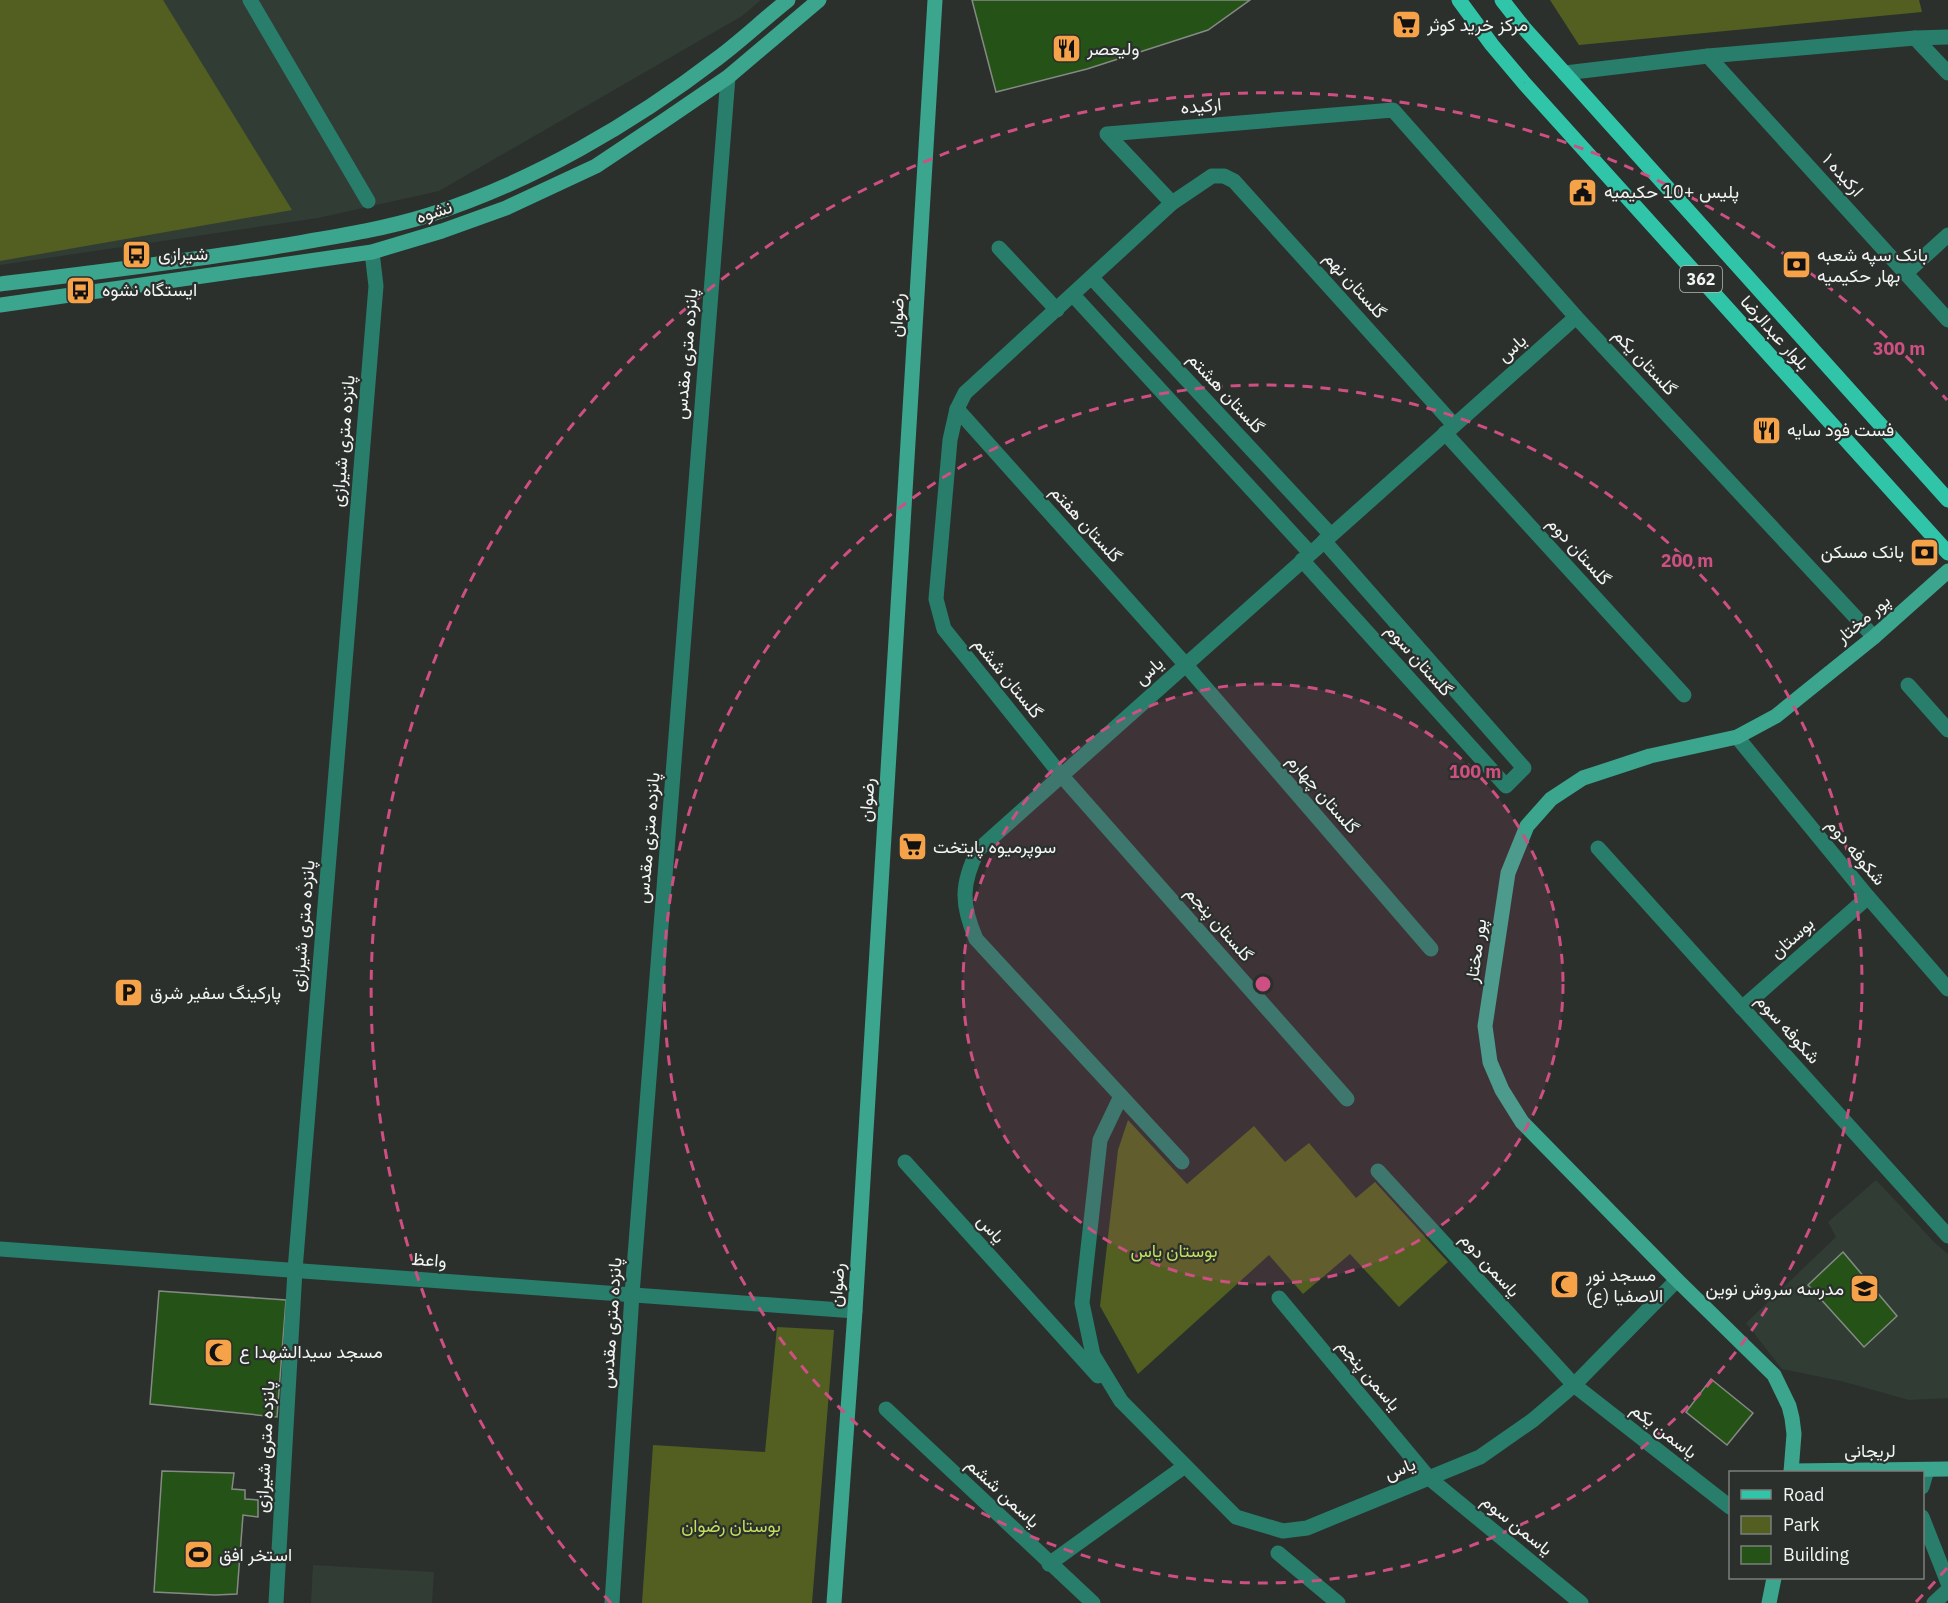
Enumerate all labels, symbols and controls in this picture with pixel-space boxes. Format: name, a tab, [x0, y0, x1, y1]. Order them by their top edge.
supermarket icon: مرکز خرید کوثر	[1390, 9, 1422, 41]
place label: مرکز خرید کوثر	[1426, 13, 1528, 36]
restaurant icon: ولیعصر	[1050, 33, 1082, 65]
place label: ولیعصر	[1086, 37, 1139, 60]
street label: ارکیده	[1179, 92, 1222, 119]
street label: ارکیده ۱	[1818, 148, 1869, 201]
public building icon: پلیس +10 حکیمیه	[1567, 176, 1599, 208]
place label: پلیس +10 حکیمیه	[1604, 180, 1739, 204]
street label: نشوه	[413, 195, 455, 228]
bus stop icon: شیرازی	[121, 238, 153, 270]
place label: شیرازی	[158, 242, 208, 265]
place label: بانک سپه شعبه بهار حکیمیه	[1817, 243, 1928, 287]
street label: گلستان نهم	[1318, 246, 1392, 324]
bank icon: بانک سپه شعبه بهار حکیمیه	[1780, 249, 1812, 281]
road number: 362	[1680, 266, 1722, 292]
bus stop icon: ایستگاه نشوه	[65, 274, 97, 306]
place label: ایستگاه نشوه	[102, 278, 197, 301]
street label: پانزده متری مقدس	[668, 287, 704, 421]
street label: بلوار عبدالرضا	[1736, 290, 1815, 375]
street label: رضوان	[884, 292, 909, 338]
street label: گلستان یکم	[1608, 323, 1682, 401]
street label: یاس	[1492, 329, 1531, 367]
text: 300 m	[1873, 337, 1925, 360]
street label: گلستان هشتم	[1182, 347, 1270, 439]
street label: پانزده متری شیرازی	[325, 374, 361, 508]
restaurant icon: فست فود سایه	[1750, 414, 1782, 446]
place label: فست فود سایه	[1787, 418, 1894, 441]
street label: گلستان هفتم	[1045, 480, 1127, 568]
street label: گلستان دوم	[1542, 512, 1616, 590]
bank icon: بانک مسکن	[1909, 536, 1941, 568]
place label: بانک مسکن	[1821, 540, 1904, 563]
text: 200 m	[1661, 549, 1713, 572]
street label: پور مختار	[1830, 589, 1895, 650]
street label: گلستان سوم	[1380, 619, 1458, 701]
street label: گلستان ششم	[968, 632, 1048, 724]
street label: یاس	[1129, 652, 1168, 690]
street label: گلستان چهارم	[1282, 749, 1364, 839]
text: 100 m	[1449, 760, 1501, 783]
street label: پانزده متری مقدس	[630, 771, 666, 905]
street label: رضوان	[853, 777, 880, 823]
street label: شکوفه دوم	[1821, 813, 1891, 891]
supermarket icon: سوپرمیوه پایتخت	[896, 831, 928, 863]
place label: سوپرمیوه پایتخت	[933, 835, 1056, 859]
street label: پانزده متری شیرازی	[285, 859, 321, 993]
street label: گلستان پنجم	[1180, 881, 1258, 967]
street label: بوستان	[1765, 912, 1818, 963]
street label: پور مختار	[1459, 917, 1492, 986]
centre of rings	[1253, 974, 1273, 994]
parking icon: پارکینگ سفیر شرق	[113, 977, 145, 1009]
place label: پارکینگ سفیر شرق	[150, 981, 281, 1005]
street label: شکوفه سوم	[1750, 989, 1826, 1069]
street label: یاس	[972, 1209, 1010, 1248]
street label: یاسمن دوم	[1455, 1227, 1525, 1303]
park label: بوستان یاس	[1130, 1239, 1218, 1262]
street label: واعظ	[411, 1247, 447, 1272]
street label: پانزده متری مقدس	[594, 1257, 628, 1389]
street label: رضوان	[823, 1262, 850, 1308]
place label: مسجد نور الاصفیا (ع)	[1585, 1263, 1663, 1308]
mosque icon: مسجد نور الاصفیا (ع)	[1549, 1269, 1581, 1301]
school or university icon: مدرسه سروش نوین	[1849, 1273, 1881, 1305]
place label: مدرسه سروش نوین	[1706, 1277, 1844, 1300]
street label: یاسمن پنجم	[1332, 1334, 1406, 1416]
mosque icon: مسجد سیدالشهدا ع	[202, 1336, 234, 1368]
place label: مسجد سیدالشهدا ع	[239, 1340, 383, 1364]
street label: پانزده متری شیرازی	[250, 1380, 280, 1514]
street label: یاسمن یکم	[1626, 1397, 1702, 1465]
street label: لریجانی	[1844, 1439, 1896, 1462]
street label: یاس	[1381, 1452, 1419, 1485]
street label: یاسمن ششم	[961, 1453, 1045, 1533]
legend	[1729, 1471, 1924, 1579]
text: Road	[1783, 1483, 1824, 1506]
street label: یاسمن سوم	[1476, 1489, 1558, 1561]
text: Park	[1783, 1513, 1820, 1536]
park label: بوستان رضوان	[681, 1514, 781, 1537]
sports icon: استخر افق	[182, 1539, 214, 1571]
place label: استخر افق	[219, 1543, 292, 1566]
text: Building	[1783, 1543, 1850, 1566]

